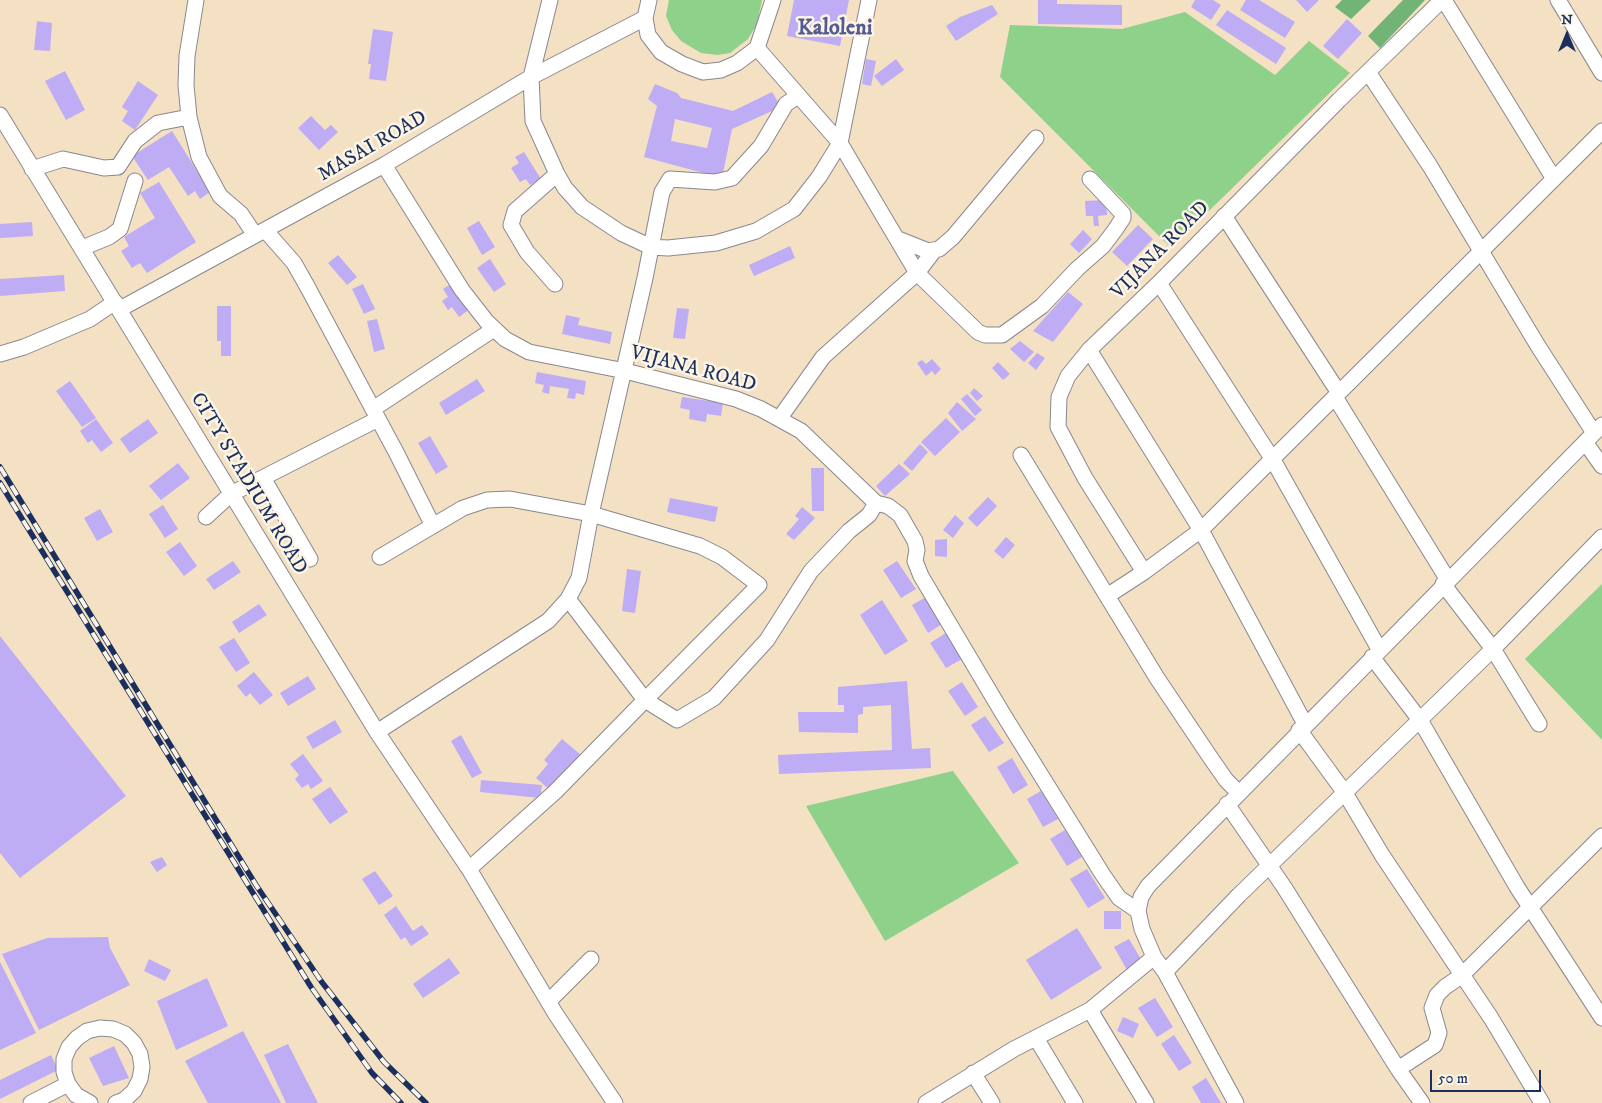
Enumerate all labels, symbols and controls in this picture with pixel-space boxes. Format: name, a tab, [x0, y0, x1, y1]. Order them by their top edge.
north arrow	[1542, 10, 1592, 60]
text: N	[1561, 11, 1573, 29]
district label: Kaloleni	[798, 16, 872, 42]
street label: MASAI ROAD	[314, 106, 432, 188]
street label: VIJANA ROAD	[1107, 197, 1215, 305]
street label: VIJANA ROAD	[628, 342, 758, 398]
street label: CITY STADIUM ROAD	[184, 389, 312, 579]
scale bar	[1432, 1060, 1543, 1092]
text: 50 m	[1438, 1069, 1468, 1088]

